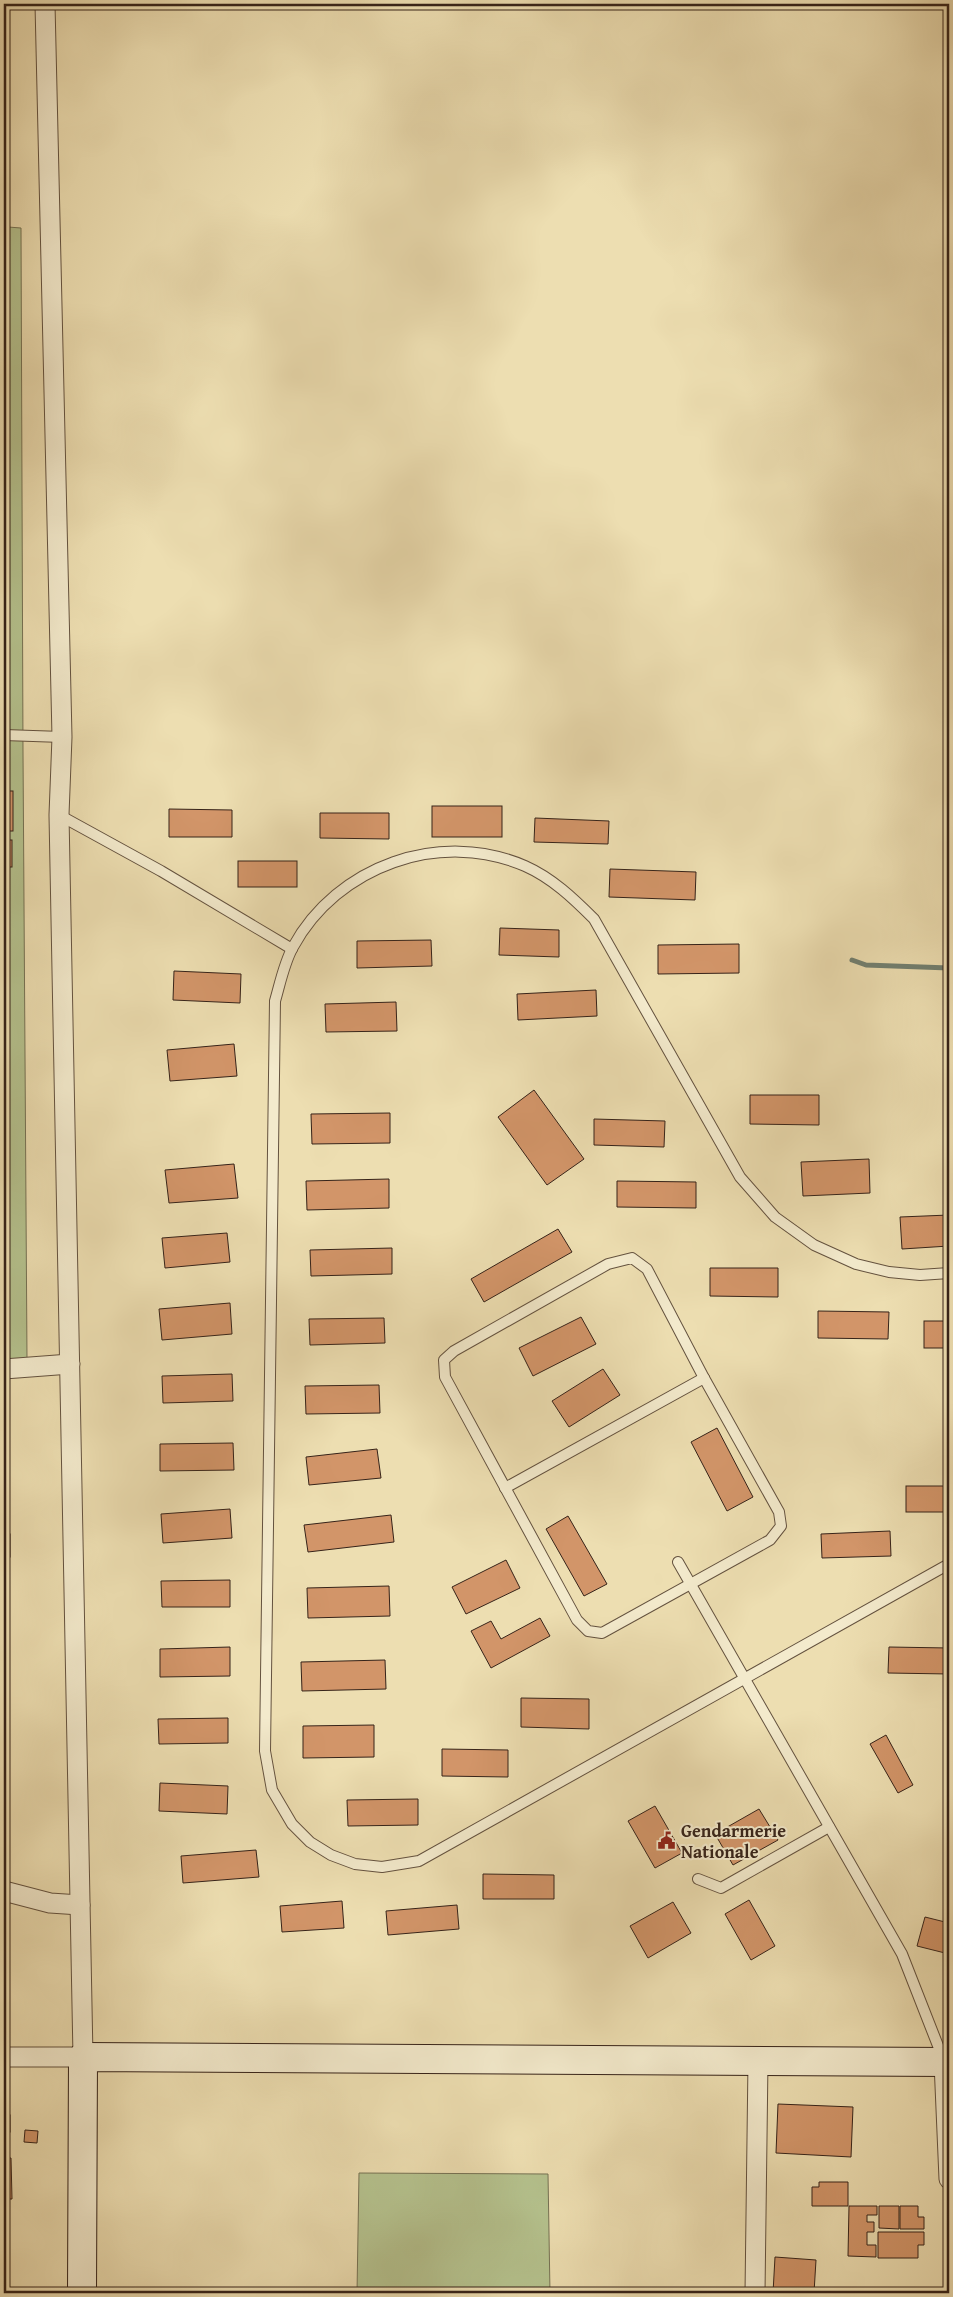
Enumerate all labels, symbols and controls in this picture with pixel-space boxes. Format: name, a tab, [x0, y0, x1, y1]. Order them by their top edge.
place label: Gendarmerie Nationale	[681, 1817, 786, 1865]
public building icon: Gendarmerie Nationale	[657, 1831, 677, 1851]

